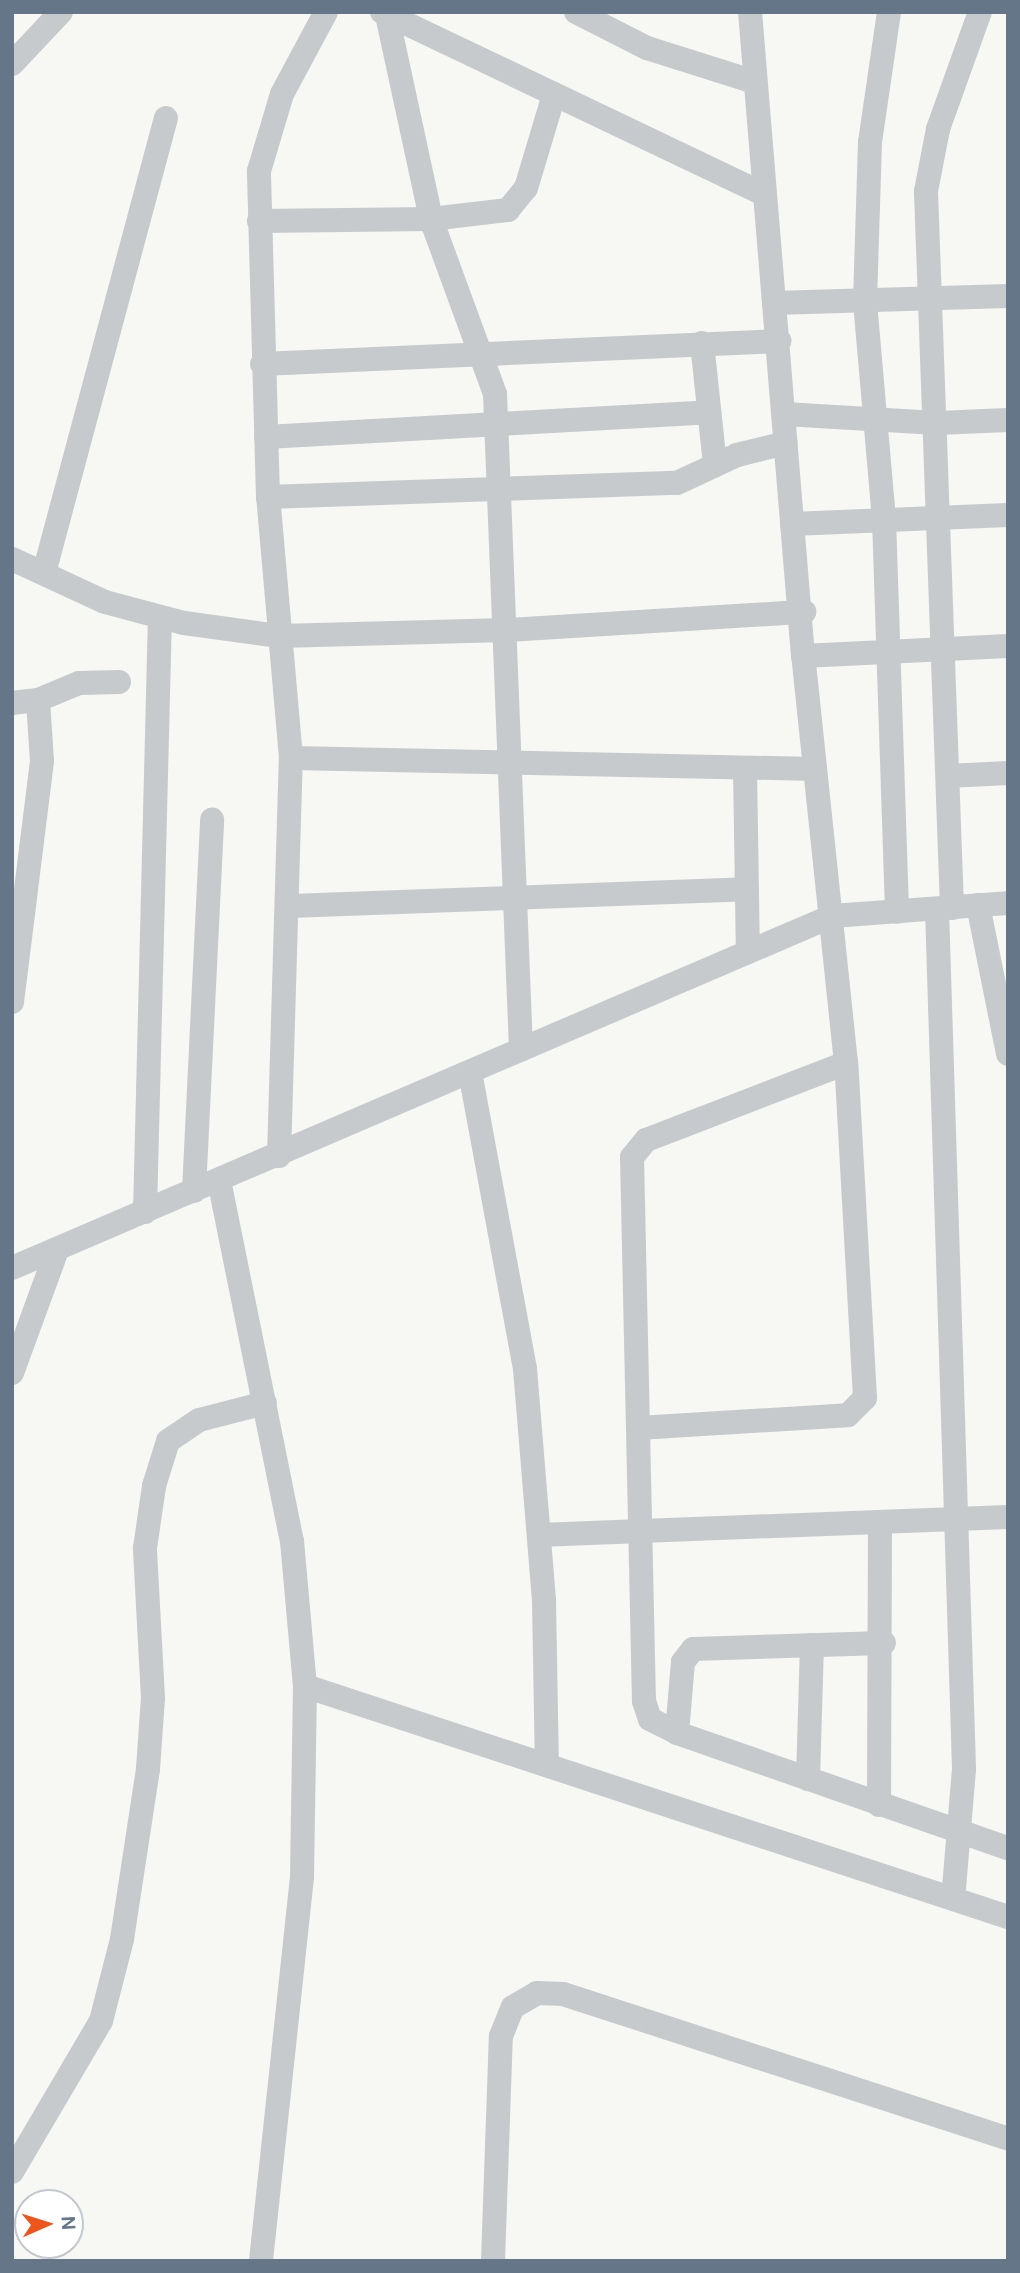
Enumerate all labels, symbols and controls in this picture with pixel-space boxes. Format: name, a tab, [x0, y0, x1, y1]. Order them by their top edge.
north arrow	[14, 2189, 84, 2259]
text: N	[56, 2215, 81, 2231]

